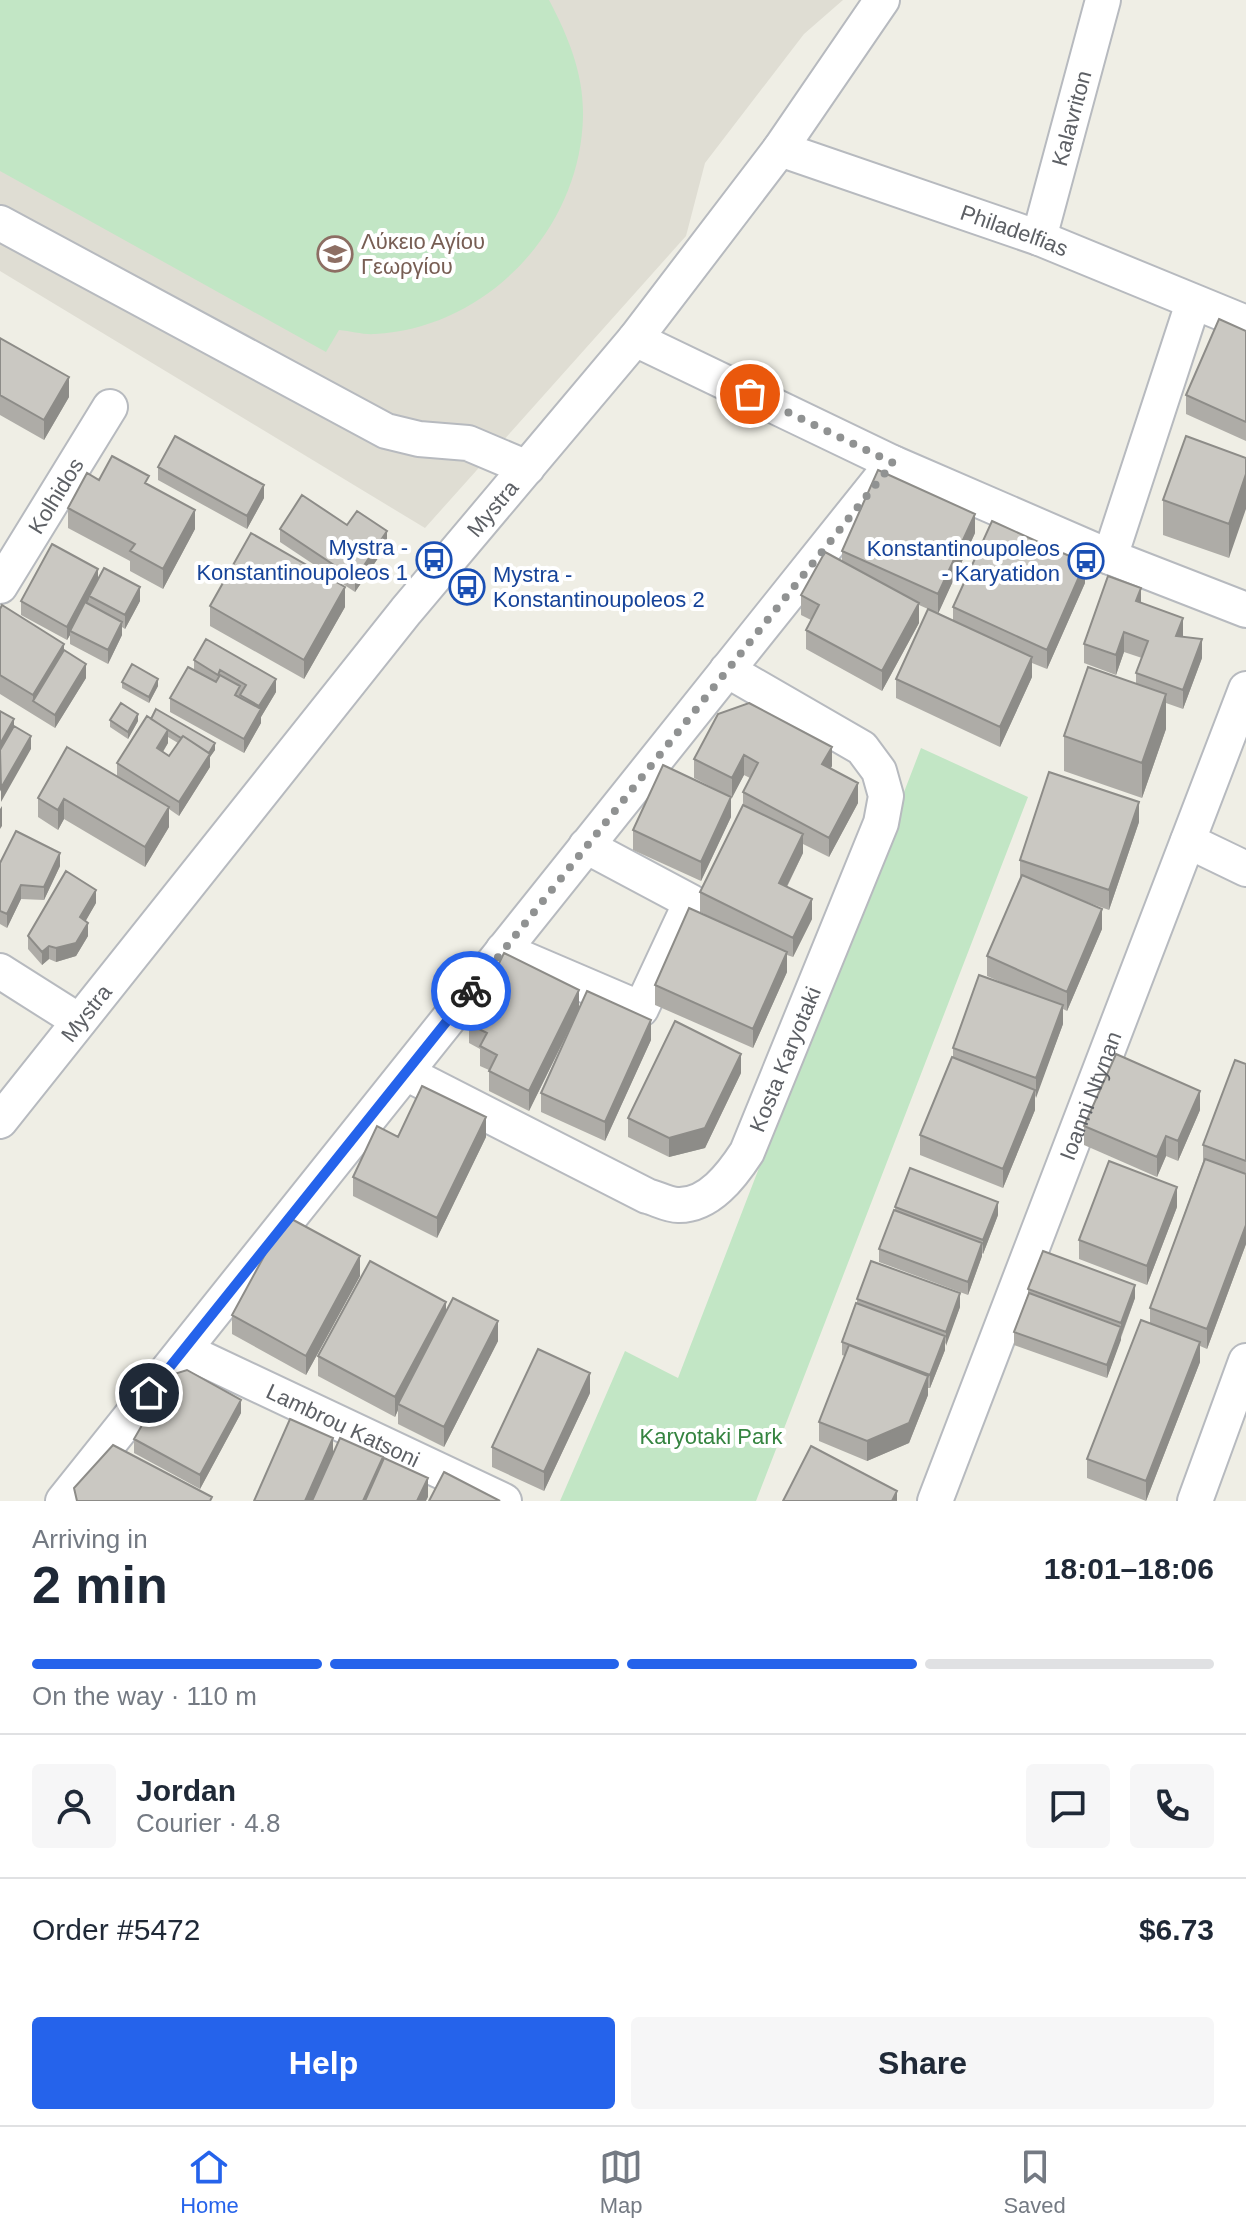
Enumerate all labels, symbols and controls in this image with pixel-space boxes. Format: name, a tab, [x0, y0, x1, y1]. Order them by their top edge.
street label: Kalavriton	[1047, 68, 1096, 169]
street label: Philadelfias	[957, 200, 1072, 262]
place label: Λύκειο Αγίου Γεωργίου	[361, 229, 485, 279]
school or university icon: Λύκειο Αγίου Γεωργίου	[316, 235, 354, 273]
pin	[716, 360, 784, 428]
icon: bag	[728, 372, 772, 416]
street label: Kolhidos	[23, 453, 89, 538]
street label: Mystra	[462, 475, 524, 542]
place label: Mystra - Konstantinoupoleos 1	[196, 535, 408, 585]
place label: Konstantinoupoleos - Karyatidon	[867, 536, 1060, 586]
bus stop icon: Mystra - Konstantinoupoleos 1	[415, 541, 453, 579]
bus stop icon: Konstantinoupoleos - Karyatidon	[1067, 542, 1105, 580]
place label: Mystra - Konstantinoupoleos 2	[493, 562, 705, 612]
bus stop icon: Mystra - Konstantinoupoleos 2	[448, 568, 486, 606]
courier	[431, 951, 511, 1031]
icon: bike	[449, 969, 493, 1013]
street label: Mystra	[56, 979, 117, 1047]
street label: Kosta Karyotaki	[745, 983, 826, 1136]
street label: Ioanni Ntynan	[1055, 1028, 1127, 1164]
pin	[115, 1359, 183, 1427]
icon: home	[127, 1371, 171, 1415]
street label: Lambrou Katsoni	[262, 1379, 424, 1472]
park label: Karyotaki Park	[639, 1424, 784, 1449]
text: Arriving in	[32, 1524, 148, 1554]
text: 18:01–18:06	[1044, 1552, 1214, 1585]
text: 2 min	[32, 1556, 168, 1614]
text: On the way · 110 m	[32, 1681, 257, 1711]
button: person	[32, 1764, 116, 1848]
button: chat	[1026, 1764, 1110, 1848]
button: phone	[1130, 1764, 1214, 1848]
text: Jordan	[136, 1774, 236, 1807]
text: Courier · 4.8	[136, 1808, 281, 1838]
text: Order #5472	[32, 1913, 200, 1946]
text: $6.73	[1139, 1913, 1214, 1946]
button: Help	[32, 2017, 615, 2109]
button: Share	[631, 2017, 1214, 2109]
tab: Home	[180, 2145, 239, 2219]
tab: Map	[599, 2145, 643, 2219]
tab: Saved	[1003, 2145, 1066, 2219]

